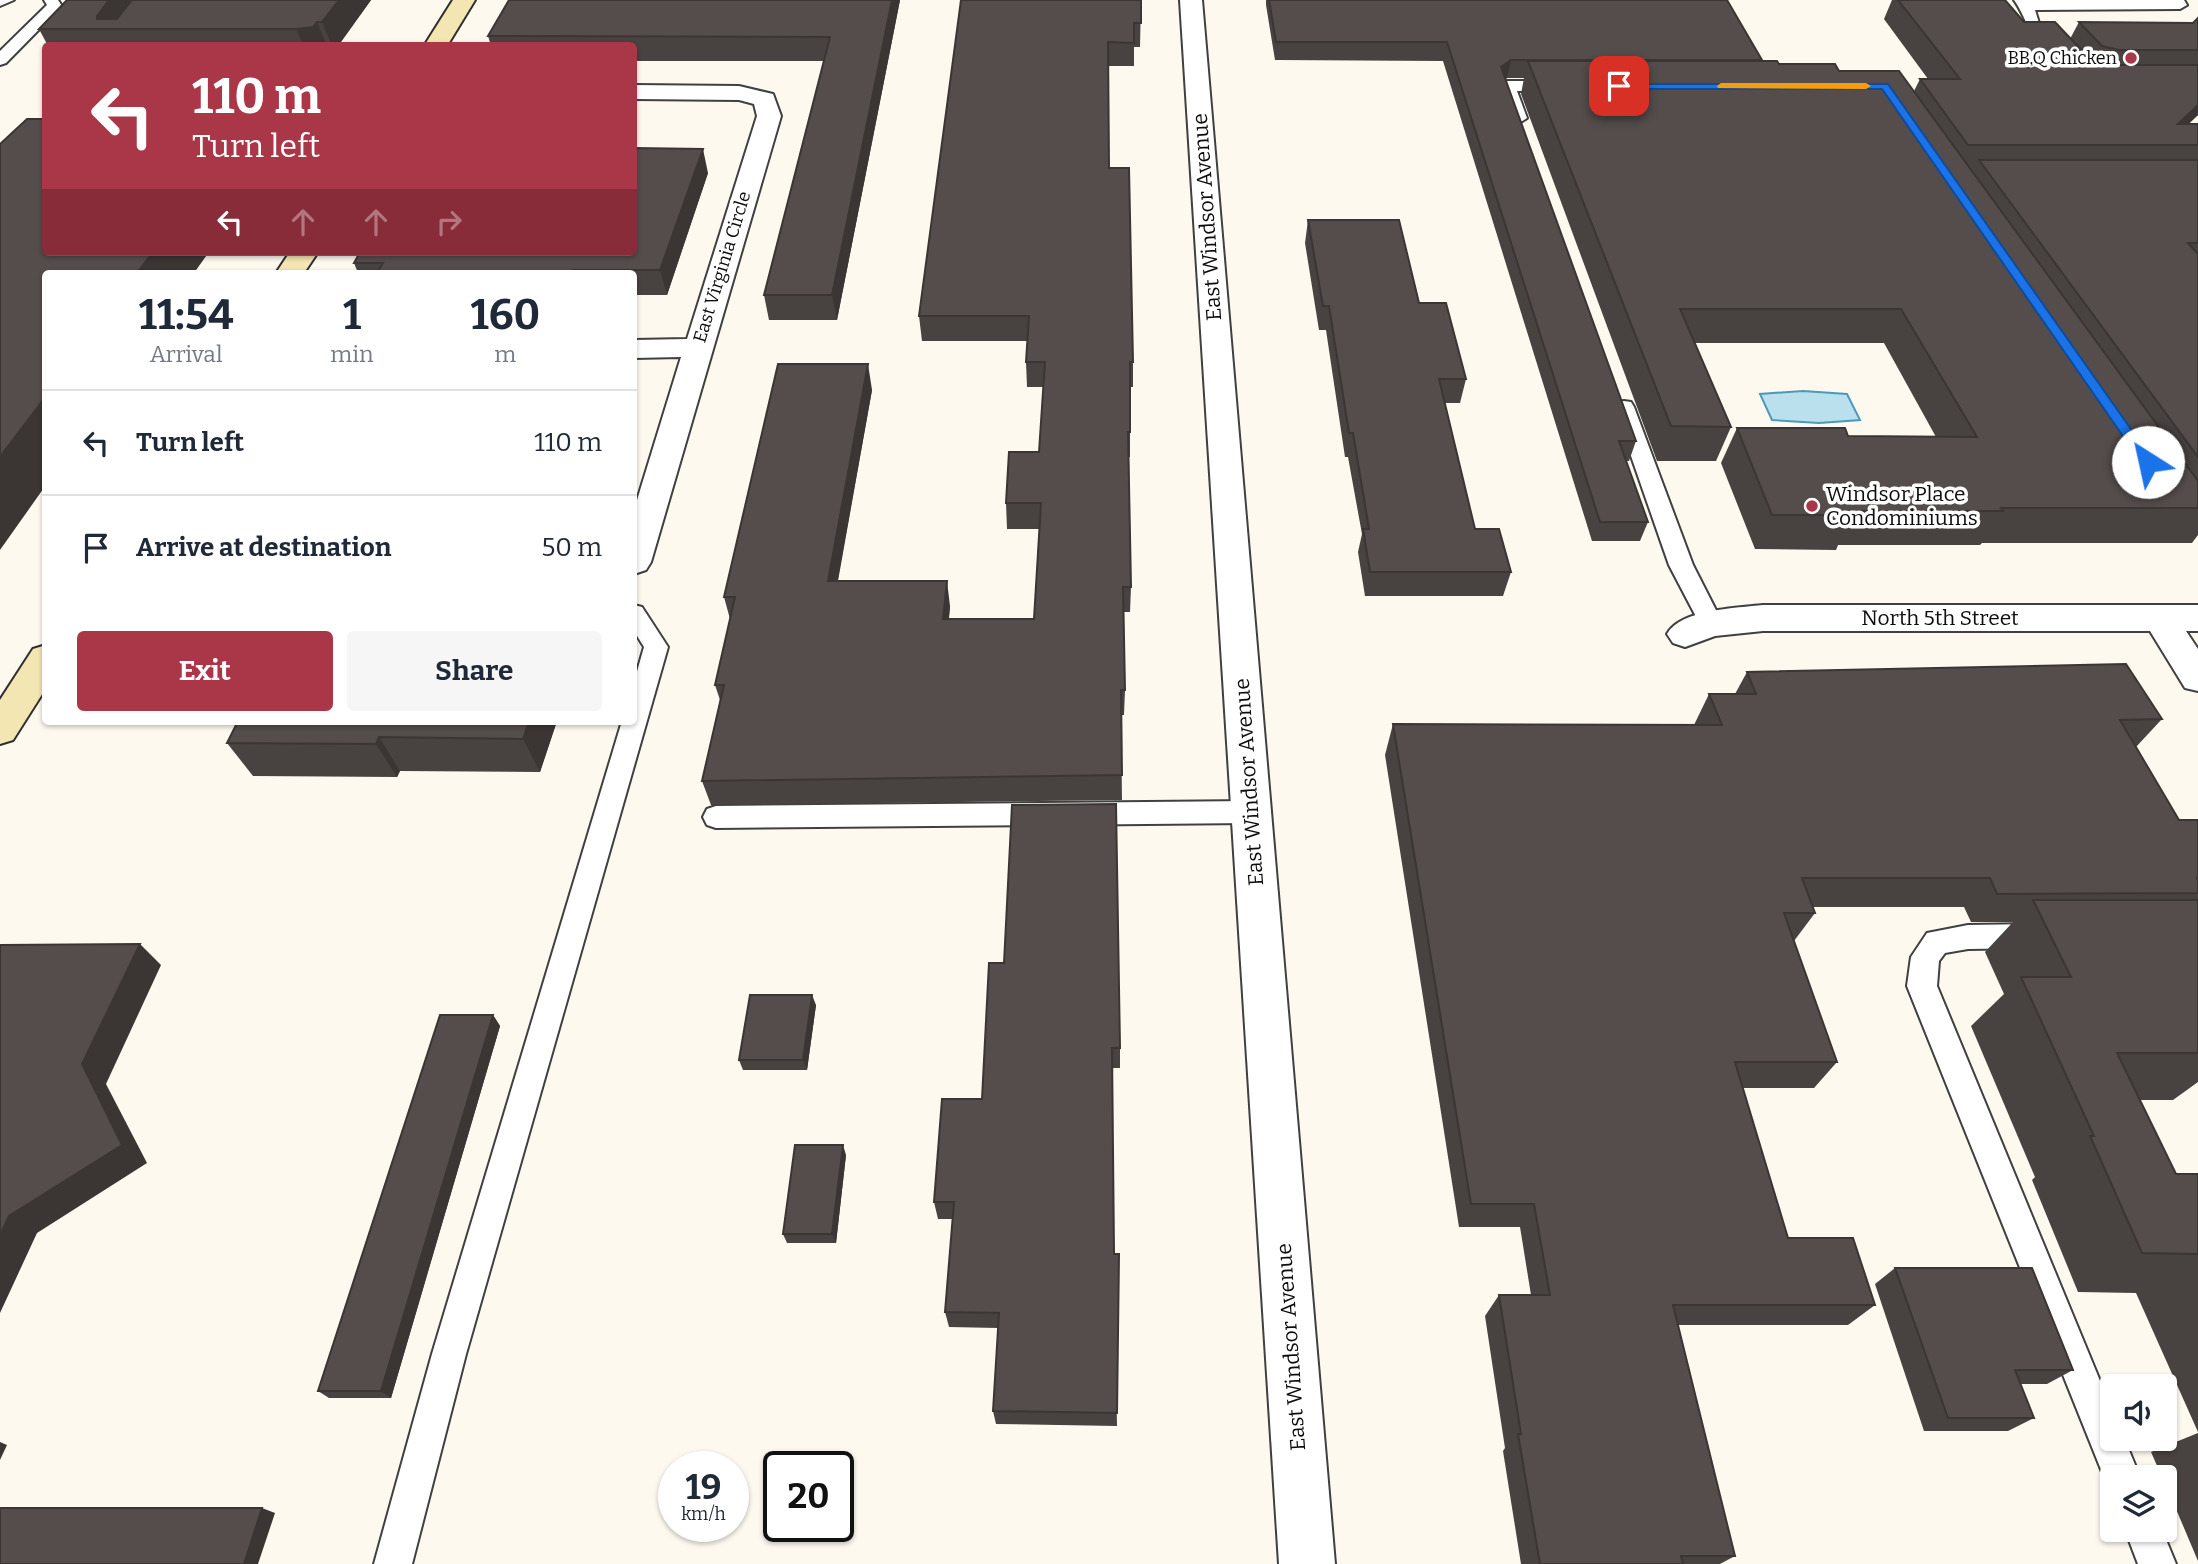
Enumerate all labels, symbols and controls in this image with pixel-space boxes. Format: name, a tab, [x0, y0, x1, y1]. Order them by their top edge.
place label: BB.Q Chicken	[2007, 47, 2118, 69]
marker: BB.Q Chicken	[2123, 50, 2139, 66]
pin	[1589, 56, 1649, 116]
text: 110 m	[192, 67, 321, 126]
icon: arrive	[1600, 67, 1638, 105]
icon: left	[77, 70, 168, 161]
street label: East Windsor Avenue	[1187, 112, 1227, 322]
text: Turn left	[192, 127, 320, 165]
street label: East Virginia Circle	[689, 189, 755, 345]
icon: left	[211, 203, 249, 241]
icon: ahead	[284, 203, 322, 241]
icon: ahead	[357, 203, 395, 241]
icon: right	[430, 203, 468, 241]
text: 11:54	[139, 290, 233, 340]
text: 1	[343, 290, 361, 340]
text: 160	[470, 290, 540, 340]
text: Arrival	[150, 340, 223, 368]
text: min	[330, 340, 374, 368]
text: m	[494, 340, 516, 368]
icon: left	[77, 424, 115, 462]
position arrow	[2111, 425, 2185, 499]
text: Turn left	[136, 427, 244, 458]
text: 110 m	[534, 427, 602, 458]
place label: Windsor Place Condominiums	[1826, 481, 1978, 531]
marker: Windsor Place Condominiums	[1804, 498, 1820, 514]
icon: arrive	[77, 529, 115, 567]
text: Arrive at destination	[136, 532, 391, 563]
text: 50 m	[541, 532, 602, 563]
street label: North 5th Street	[1861, 605, 2019, 631]
button: Exit	[77, 631, 333, 711]
button: Share	[347, 631, 602, 711]
street label: East Windsor Avenue	[1229, 677, 1269, 887]
street label: East Windsor Avenue	[1271, 1242, 1311, 1452]
map controls	[2100, 1374, 2177, 1542]
button: sound	[2100, 1374, 2177, 1451]
speed limit sign: 20	[763, 1451, 854, 1542]
button: layers	[2100, 1465, 2177, 1542]
text: 19	[686, 1466, 721, 1508]
text: km/h	[681, 1503, 726, 1525]

